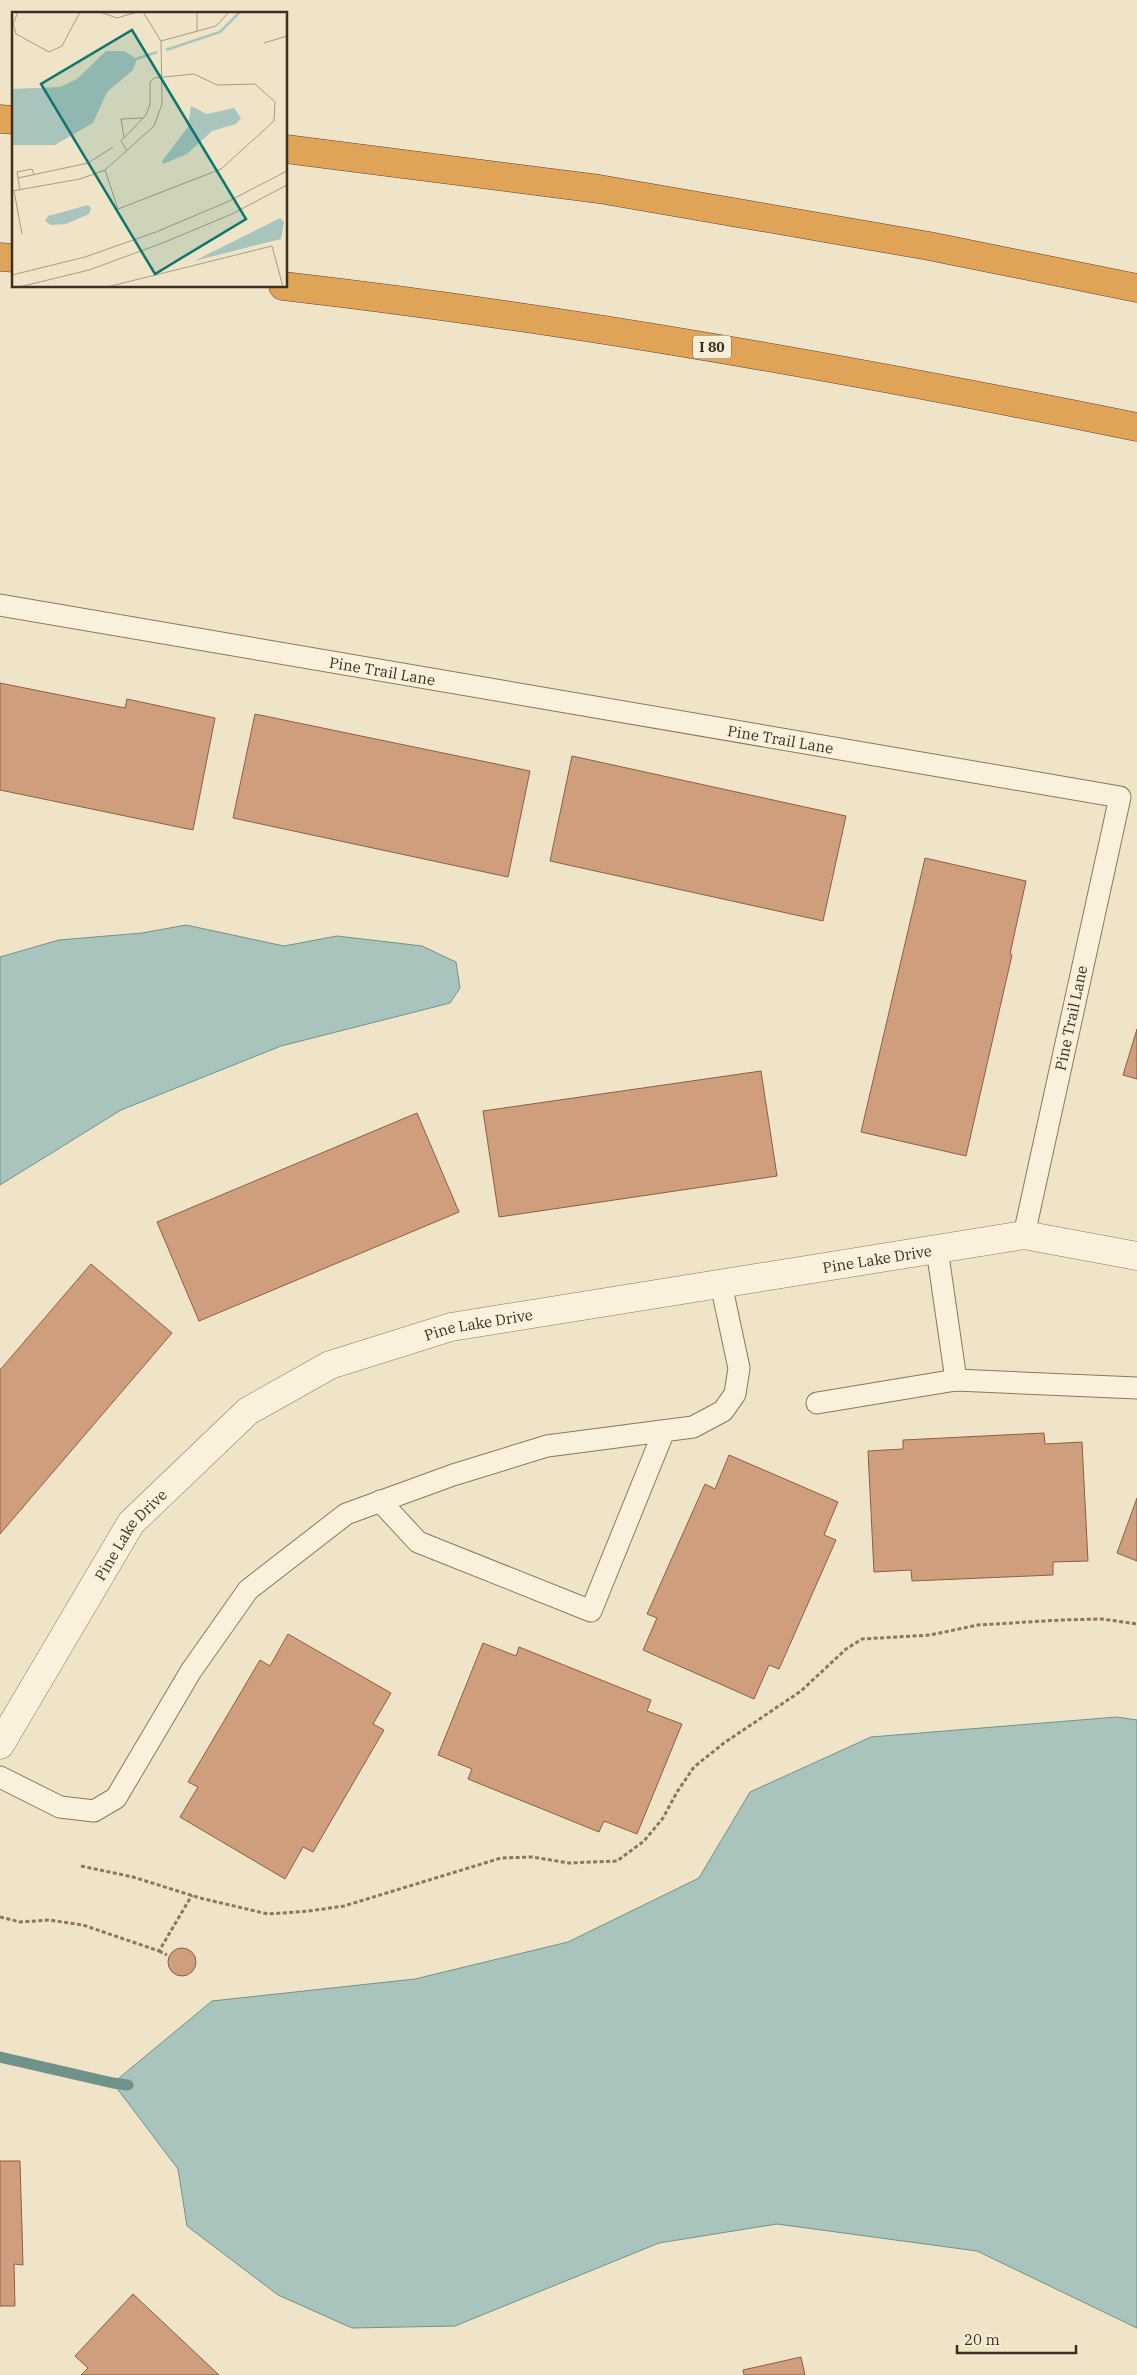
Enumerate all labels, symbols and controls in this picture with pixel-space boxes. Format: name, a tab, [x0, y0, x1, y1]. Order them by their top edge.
inset map	[12, 12, 288, 288]
road number: I 80	[693, 336, 731, 358]
street label: Pine Trail Lane	[328, 652, 437, 689]
street label: Pine Trail Lane	[726, 720, 835, 757]
street label: Pine Trail Lane	[1051, 964, 1091, 1072]
street label: Pine Lake Drive	[821, 1240, 933, 1277]
street label: Pine Lake Drive	[422, 1305, 534, 1344]
street label: Pine Lake Drive	[90, 1485, 170, 1584]
scale bar	[957, 2322, 1076, 2354]
text: 20 m	[964, 2330, 1000, 2349]

